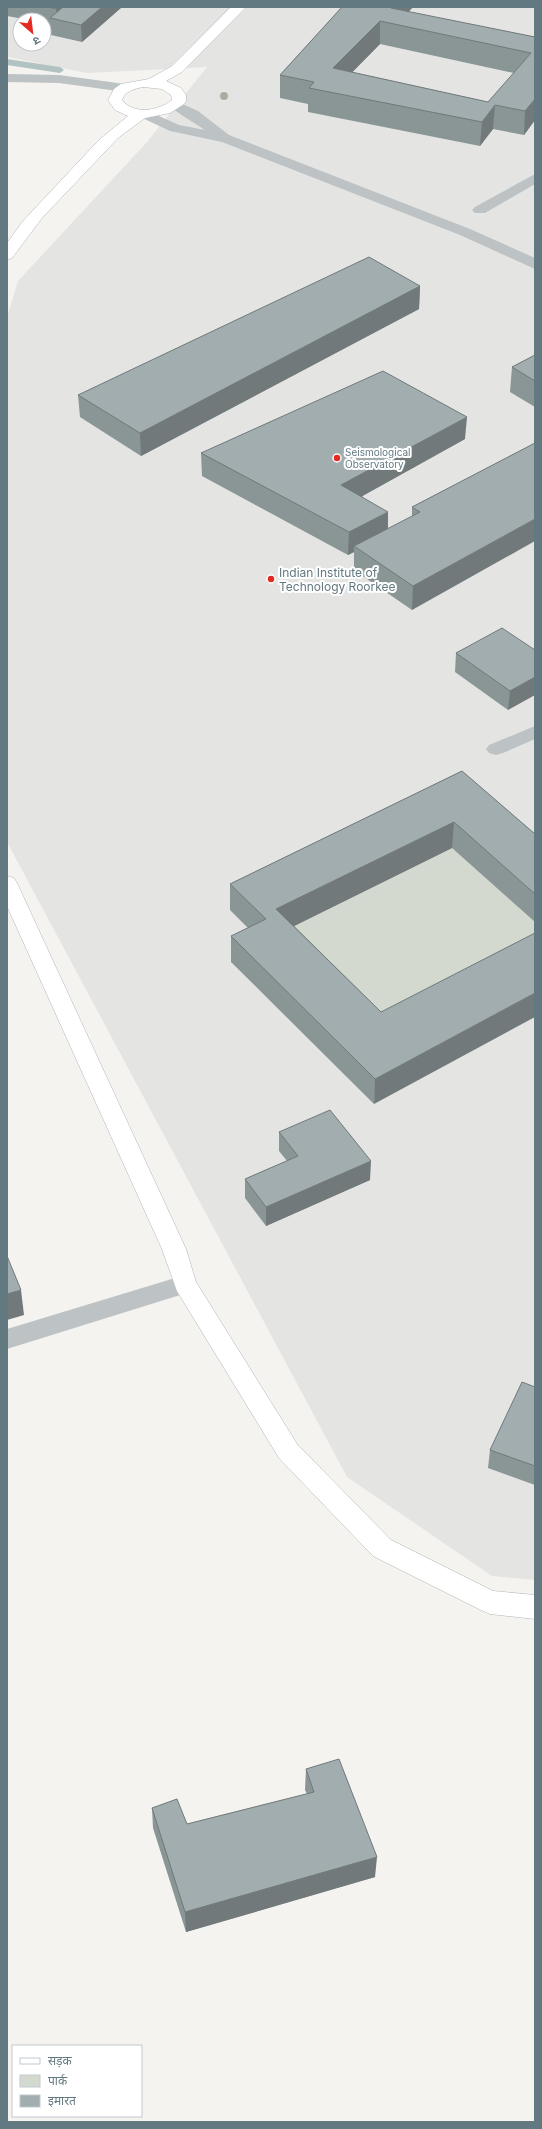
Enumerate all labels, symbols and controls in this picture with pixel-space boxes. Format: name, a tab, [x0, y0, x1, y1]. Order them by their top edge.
north arrow	[12, 12, 52, 52]
text: उ	[30, 33, 43, 49]
place label: Seismological Observatory	[345, 446, 411, 470]
marker: Seismological Observatory	[332, 453, 342, 463]
place label: Indian Institute of Technology Roorkee	[279, 565, 396, 594]
marker: Indian Institute of Technology Roorkee	[266, 574, 276, 584]
legend	[12, 2045, 142, 2117]
text: सड़क	[48, 2053, 73, 2068]
text: पार्क	[48, 2073, 68, 2088]
text: इमारत	[48, 2093, 77, 2108]

